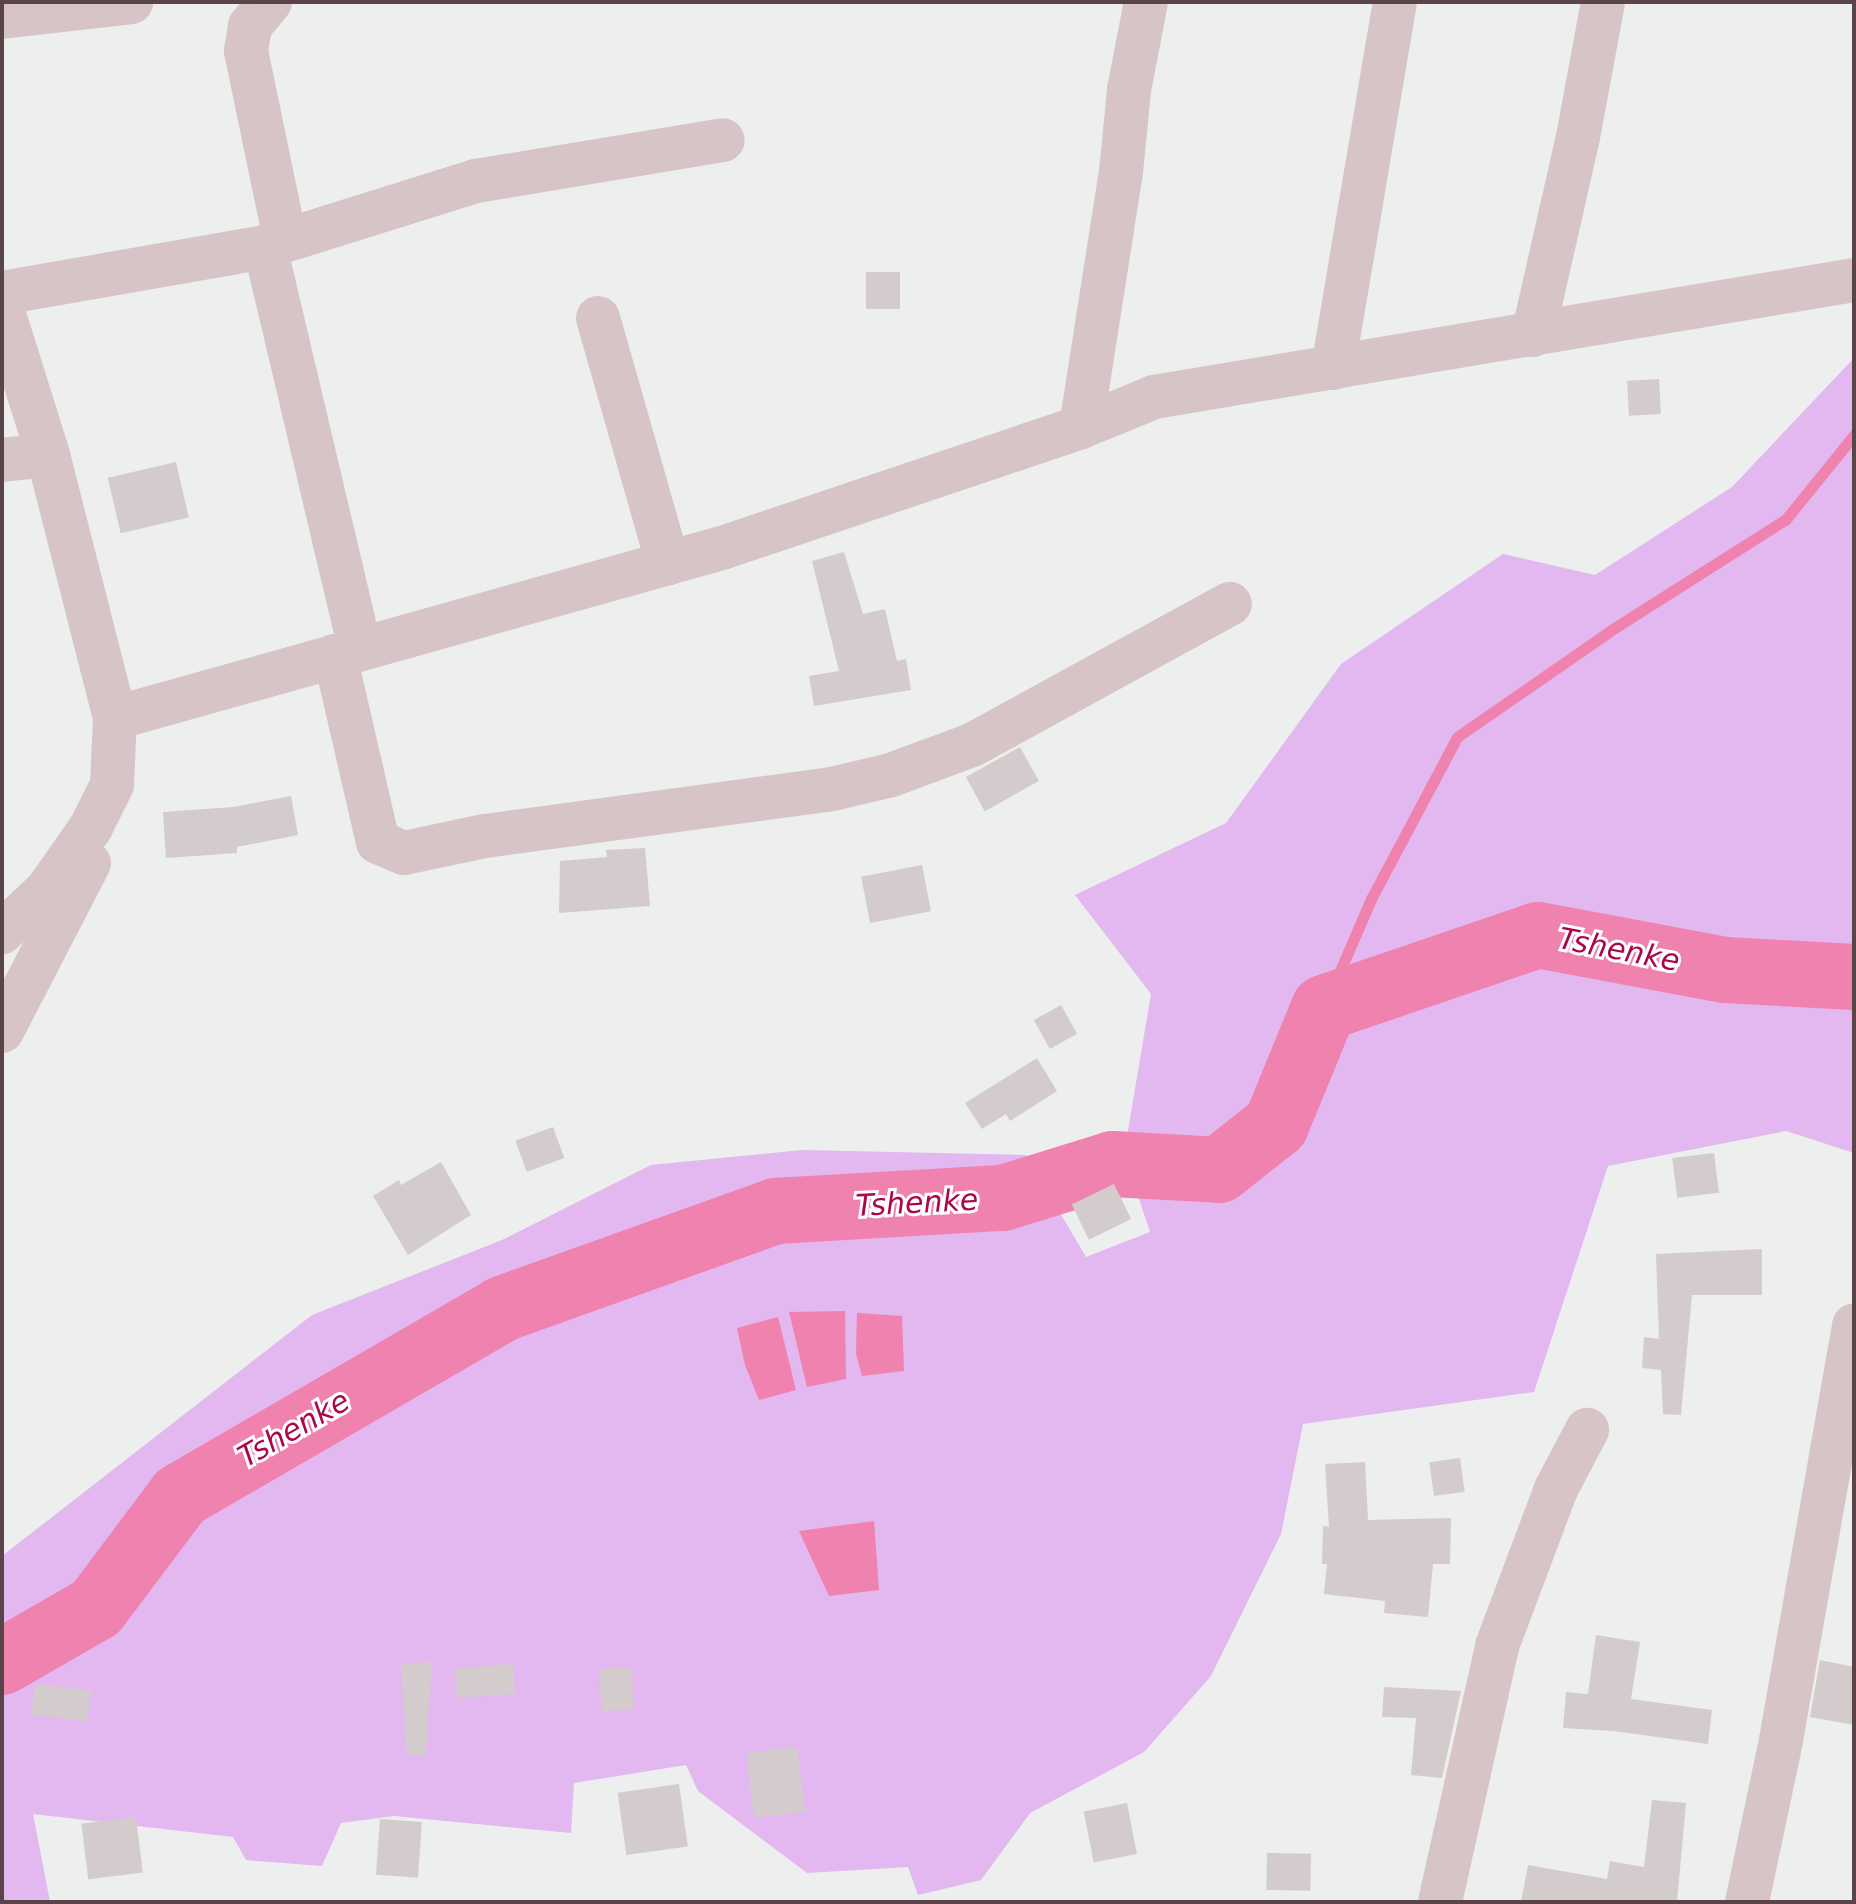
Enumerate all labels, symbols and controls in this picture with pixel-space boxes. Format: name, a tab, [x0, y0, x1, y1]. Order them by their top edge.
water label: Tshenke	[1555, 921, 1683, 979]
water label: Tshenke	[855, 1182, 979, 1224]
water label: Tshenke	[232, 1383, 356, 1475]

